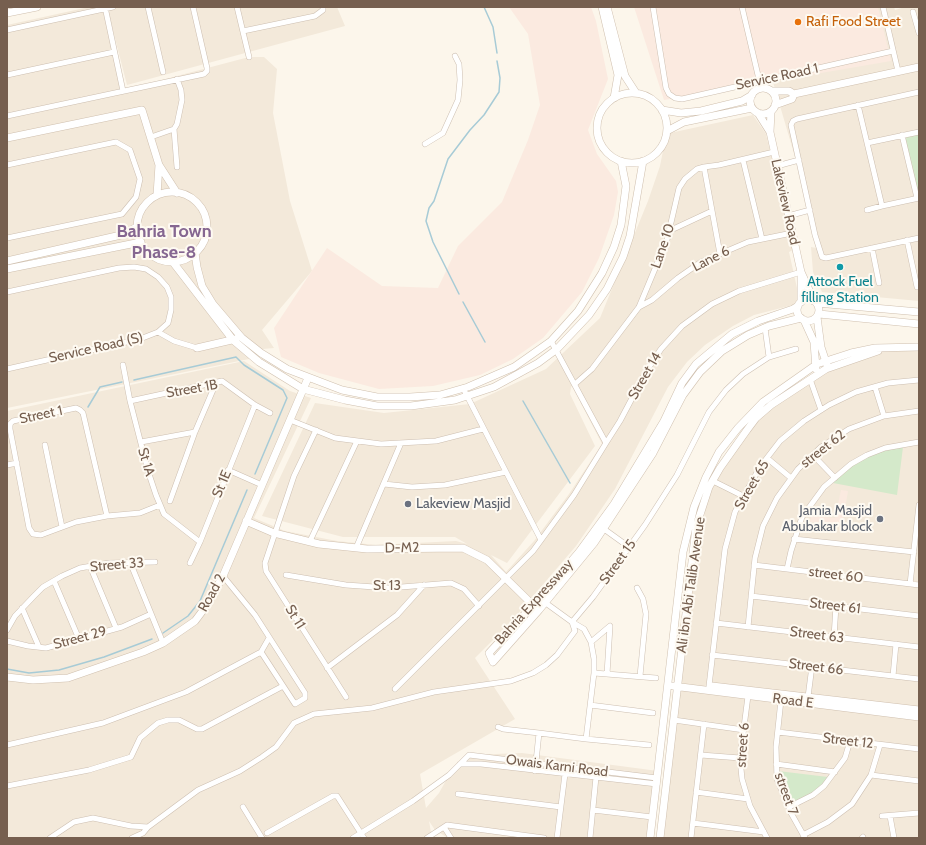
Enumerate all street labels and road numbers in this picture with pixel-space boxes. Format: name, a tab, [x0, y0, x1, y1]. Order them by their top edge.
street label: Service Road 1	[734, 60, 820, 94]
street label: Lakeview Road	[767, 157, 803, 247]
street label: Lane 10	[648, 221, 678, 271]
street label: Lane 6	[689, 242, 733, 276]
street label: Service Road (S)	[47, 329, 145, 367]
street label: Street 14	[625, 349, 665, 403]
street label: Street 1B	[165, 376, 219, 402]
street label: Street 1	[18, 402, 64, 428]
street label: street 62	[797, 426, 849, 472]
street label: St 1A	[134, 446, 158, 478]
street label: Street 65	[731, 457, 773, 513]
street label: St 1E	[209, 468, 235, 500]
street label: Ali ibn Abi Talib Avenue	[673, 516, 709, 654]
street label: Street 15	[596, 536, 640, 588]
street label: D-M2	[384, 539, 420, 557]
street label: Street 33	[89, 554, 145, 576]
street label: Bahria Expressway	[491, 556, 577, 648]
street label: street 60	[808, 563, 864, 587]
street label: Road 2	[195, 571, 229, 615]
street label: St 13	[373, 578, 401, 594]
street label: Street 61	[808, 595, 862, 617]
street label: St 11	[281, 602, 309, 632]
street label: Street 29	[52, 623, 108, 653]
street label: Street 63	[789, 623, 845, 647]
street label: Street 66	[788, 655, 844, 679]
street label: Road E	[771, 690, 815, 712]
street label: street 6	[733, 722, 753, 768]
street label: Street 12	[822, 730, 874, 752]
street label: Owais Karni Road	[505, 751, 609, 781]
street label: street 7	[771, 770, 801, 818]

